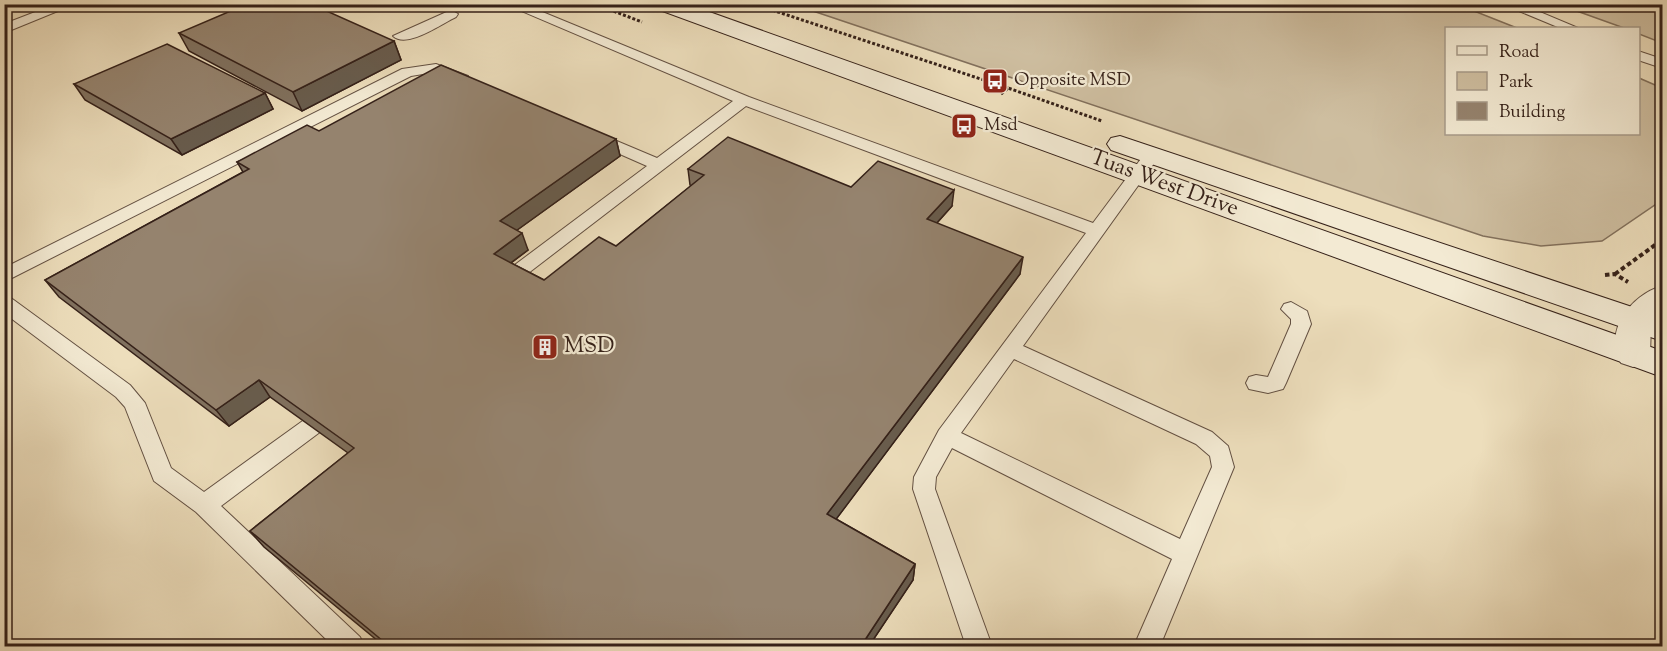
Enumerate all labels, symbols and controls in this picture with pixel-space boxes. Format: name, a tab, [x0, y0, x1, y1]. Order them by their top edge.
legend	[1445, 27, 1640, 135]
text: Road	[1499, 40, 1539, 66]
bus stop icon: Opposite MSD	[980, 66, 1010, 96]
place label: Opposite MSD	[1014, 68, 1131, 94]
text: Park	[1499, 70, 1534, 96]
text: Building	[1499, 100, 1565, 126]
bus stop icon: Msd	[949, 111, 979, 141]
place label: Msd	[984, 113, 1018, 139]
street label: Tuas West Drive	[1085, 142, 1243, 226]
place label: MSD	[564, 331, 614, 363]
building icon: MSD	[530, 332, 560, 362]

